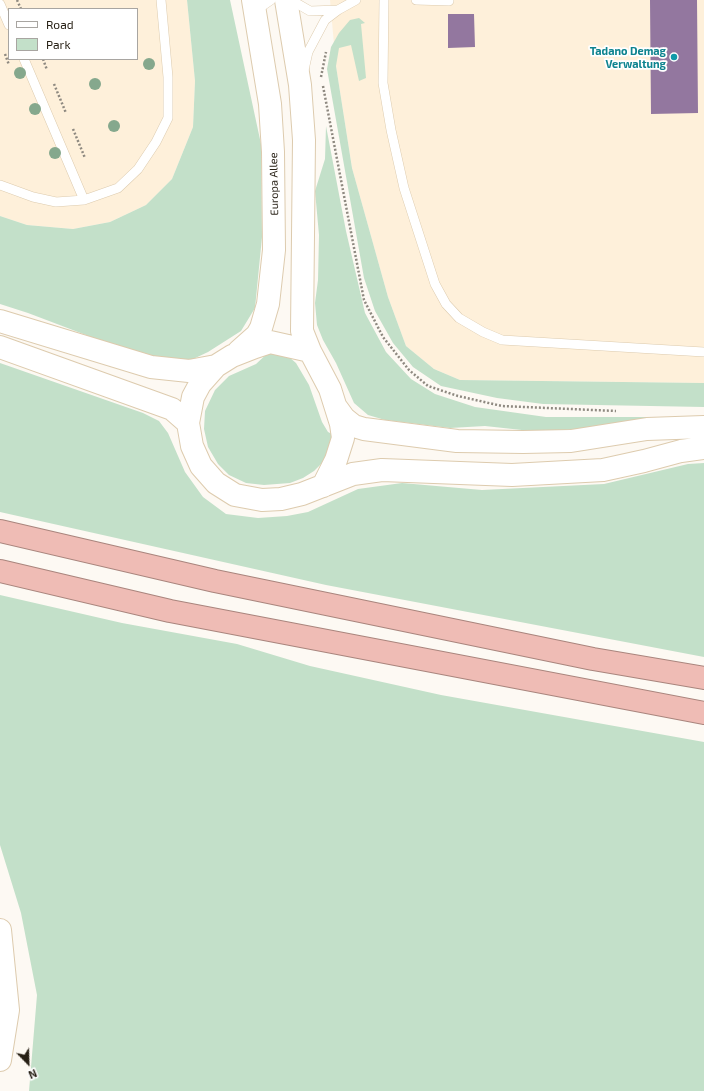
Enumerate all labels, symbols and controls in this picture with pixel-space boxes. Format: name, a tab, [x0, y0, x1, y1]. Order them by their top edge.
legend	[8, 8, 138, 60]
text: Road	[46, 17, 74, 31]
text: Park	[46, 37, 71, 51]
place label: Tadano Demag Verwaltung	[590, 44, 666, 70]
marker: Tadano Demag Verwaltung	[669, 52, 679, 62]
street label: Europa Allee	[267, 152, 281, 216]
north arrow	[8, 1043, 48, 1083]
text: N	[27, 1067, 39, 1082]

